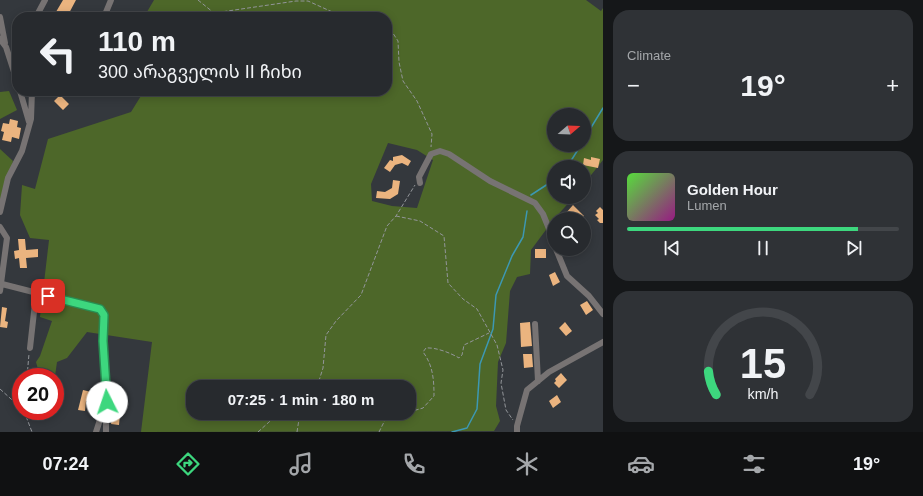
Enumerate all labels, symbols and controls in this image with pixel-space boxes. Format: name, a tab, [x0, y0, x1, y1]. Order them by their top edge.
text: 110 m	[98, 26, 176, 57]
icon: left	[32, 28, 84, 80]
text: Climate	[627, 48, 671, 63]
text: 300 არაგველის II ჩიხი	[98, 62, 302, 82]
text: 19°	[740, 69, 786, 102]
text: −	[627, 73, 640, 98]
text: +	[886, 73, 899, 98]
north arrow	[547, 108, 591, 152]
map controls	[547, 108, 591, 256]
button: sound	[547, 160, 591, 204]
text: Golden Hour	[687, 181, 778, 198]
text: Lumen	[687, 198, 727, 213]
button: search	[547, 212, 591, 256]
icon: previous	[661, 237, 683, 259]
icon: pause	[752, 237, 774, 259]
icon: next	[843, 237, 865, 259]
pin	[31, 279, 65, 313]
icon: arrive	[37, 285, 59, 307]
text: 15	[740, 339, 786, 386]
speed limit sign: 20	[12, 368, 64, 420]
position arrow	[86, 381, 128, 423]
text: km/h	[748, 385, 779, 401]
text: 07:25 · 1 min · 180 m	[228, 391, 374, 408]
icon: directions	[174, 450, 202, 478]
icon: music	[287, 450, 315, 478]
icon: phone	[400, 450, 428, 478]
icon: climate	[513, 450, 541, 478]
icon: car	[627, 450, 655, 478]
icon: filters	[740, 450, 768, 478]
text: 07:24	[43, 454, 89, 474]
text: 19°	[853, 454, 880, 474]

